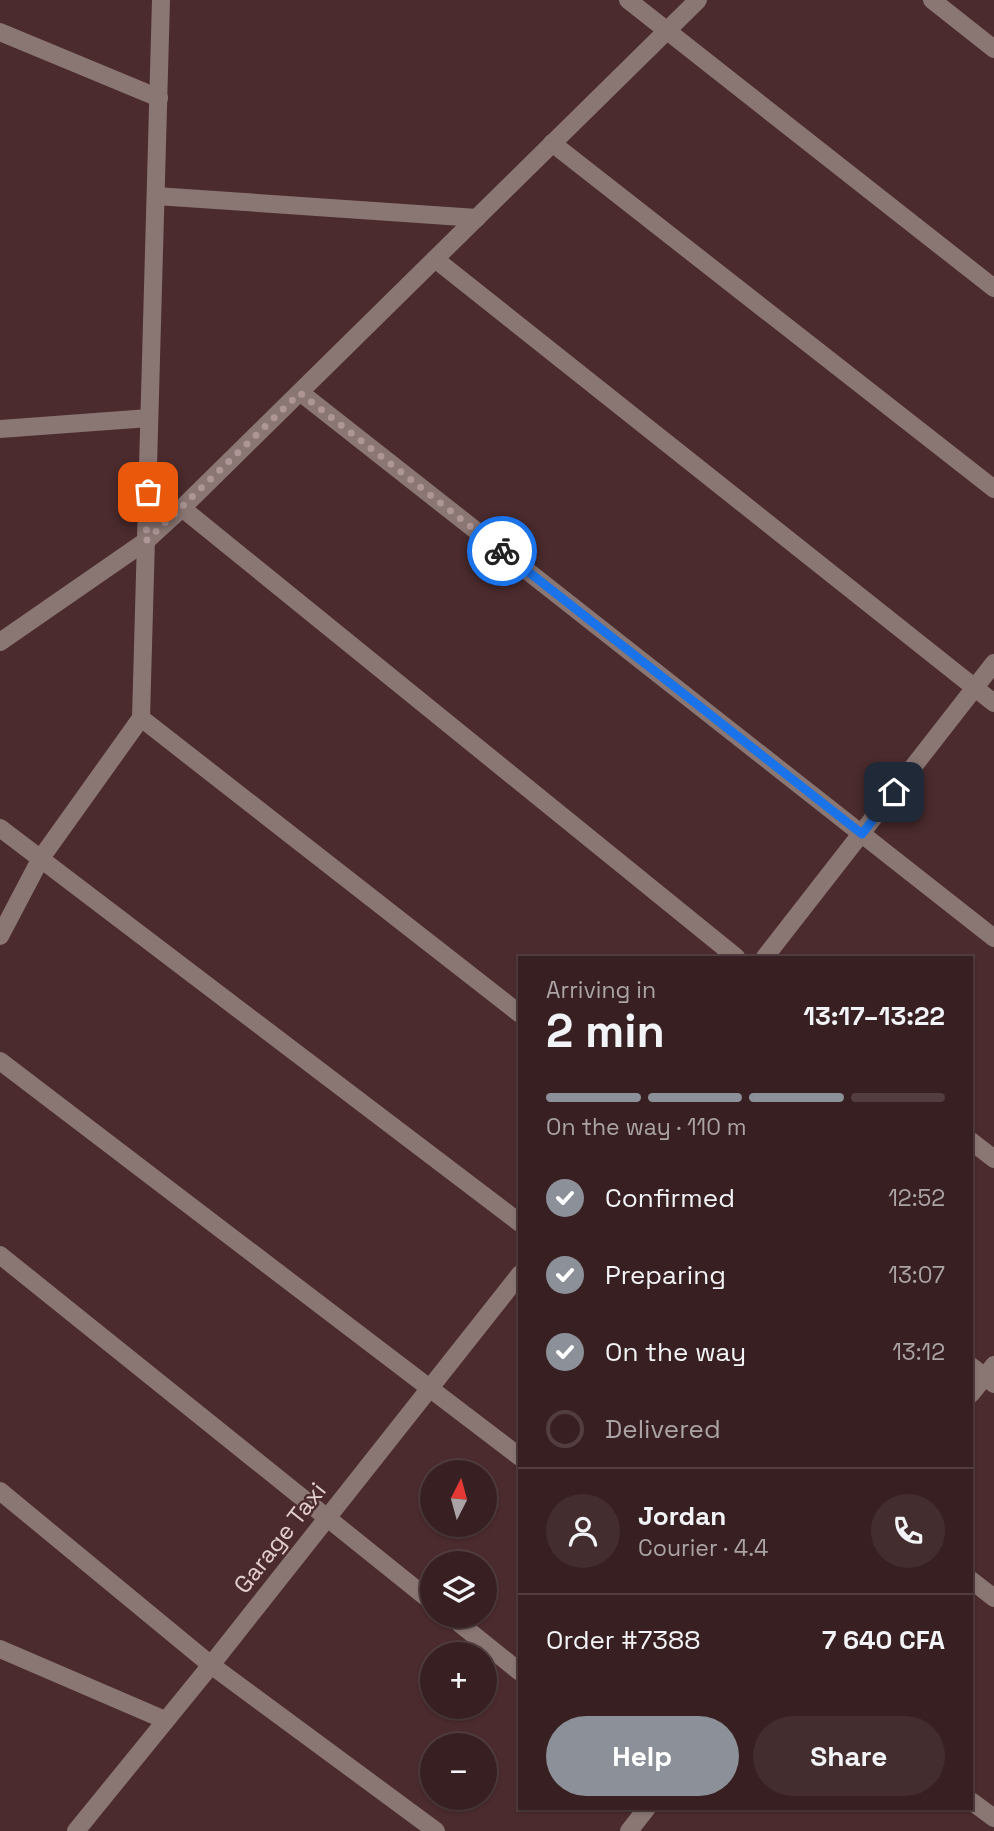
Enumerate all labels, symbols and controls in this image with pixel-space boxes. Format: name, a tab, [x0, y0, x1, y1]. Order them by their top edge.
pin	[118, 462, 178, 522]
icon: bag	[129, 473, 167, 511]
courier	[467, 516, 537, 586]
icon: bike	[483, 532, 521, 570]
pin	[864, 762, 924, 822]
icon: home	[875, 773, 913, 811]
text: Arriving in	[546, 975, 656, 1005]
text: 13:17–13:22	[803, 999, 945, 1033]
text: 2 min	[546, 1002, 665, 1060]
text: On the way · 110 m	[546, 1112, 747, 1142]
icon: check	[546, 1179, 584, 1217]
text: Confirmed	[605, 1181, 735, 1215]
text: 12:52	[888, 1183, 945, 1213]
icon: check	[546, 1256, 584, 1294]
text: Preparing	[605, 1258, 726, 1292]
text: 13:07	[888, 1260, 945, 1290]
icon: check	[546, 1333, 584, 1371]
text: On the way	[605, 1335, 746, 1369]
text: 13:12	[892, 1337, 945, 1367]
text: Delivered	[605, 1412, 721, 1446]
north arrow	[420, 1460, 497, 1536]
map controls	[420, 1460, 497, 1810]
street label: Garage Taxi	[226, 1476, 333, 1600]
button: person	[546, 1494, 620, 1568]
button: phone	[871, 1494, 945, 1568]
text: Jordan	[638, 1499, 726, 1533]
text: Courier · 4.4	[638, 1533, 768, 1563]
button: layers	[420, 1551, 497, 1628]
text: Order #7388	[546, 1623, 700, 1657]
text: 7 640 CFA	[822, 1623, 945, 1657]
button: +	[420, 1642, 497, 1719]
button: Help	[546, 1716, 739, 1796]
button: Share	[753, 1716, 945, 1796]
button: −	[420, 1733, 497, 1810]

